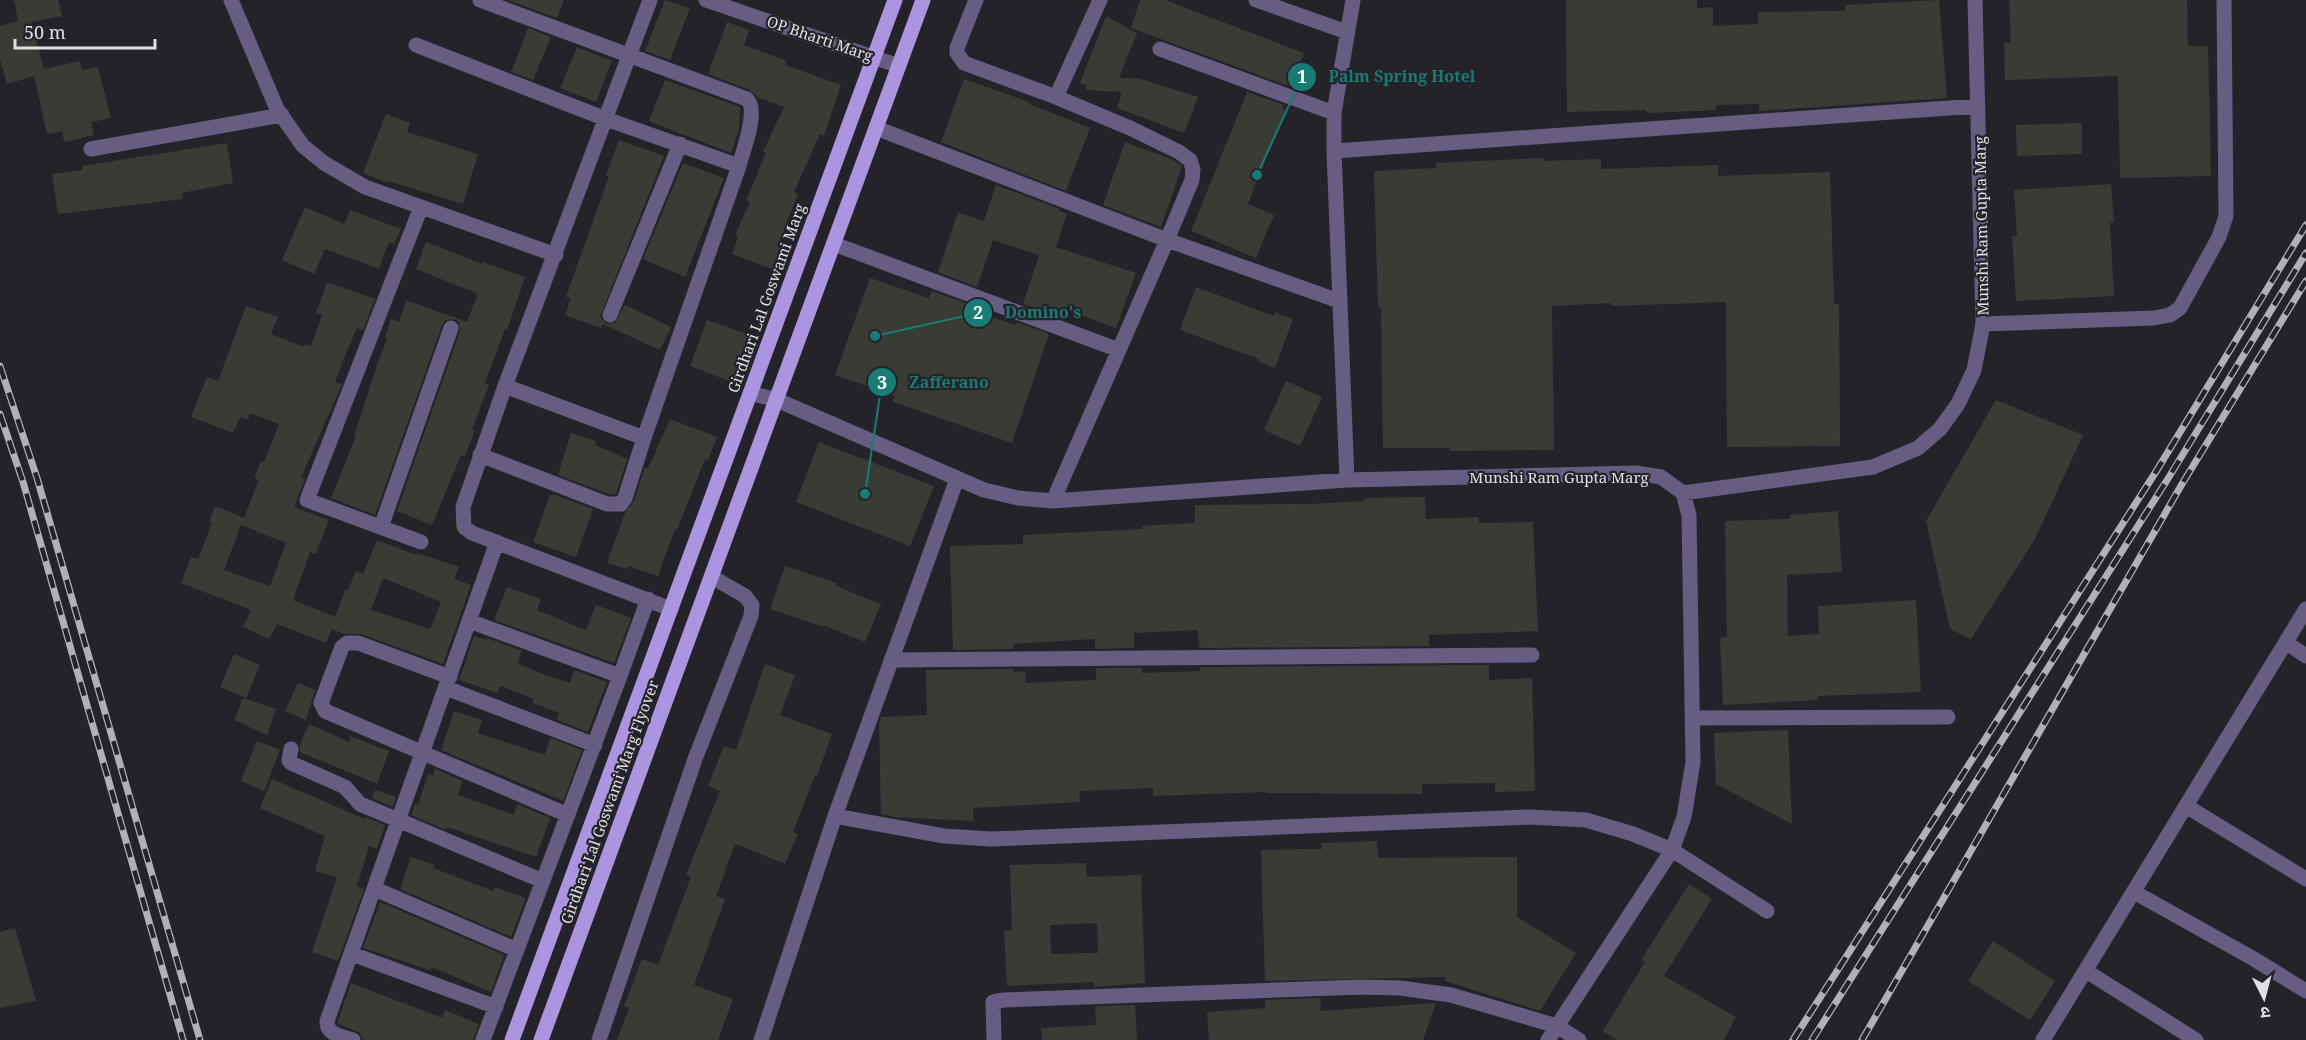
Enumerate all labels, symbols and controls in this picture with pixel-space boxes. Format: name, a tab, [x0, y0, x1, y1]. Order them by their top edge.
street label: OP Bharti Marg	[764, 11, 876, 65]
scale bar	[15, 12, 154, 50]
text: 50 m	[24, 20, 66, 44]
callout: Palm Spring Hotel	[1287, 60, 1488, 94]
text: 1	[1297, 64, 1307, 88]
text: Palm Spring Hotel	[1329, 65, 1476, 87]
street label: Munshi Ram Gupta Marg	[1969, 136, 1993, 316]
street label: Girdhari Lal Goswami Marg	[722, 201, 810, 395]
callout: Domino's	[963, 296, 1093, 330]
text: 2	[973, 300, 983, 324]
text: Domino's	[1005, 301, 1081, 323]
callout: Zafferano	[867, 365, 1001, 399]
text: 3	[877, 370, 887, 394]
text: Zafferano	[909, 371, 989, 393]
street label: Munshi Ram Gupta Marg	[1469, 467, 1649, 487]
street label: Girdhari Lal Goswami Marg Flyover	[555, 677, 663, 927]
north arrow	[2234, 968, 2294, 1028]
text: उ	[2259, 1001, 2271, 1024]

